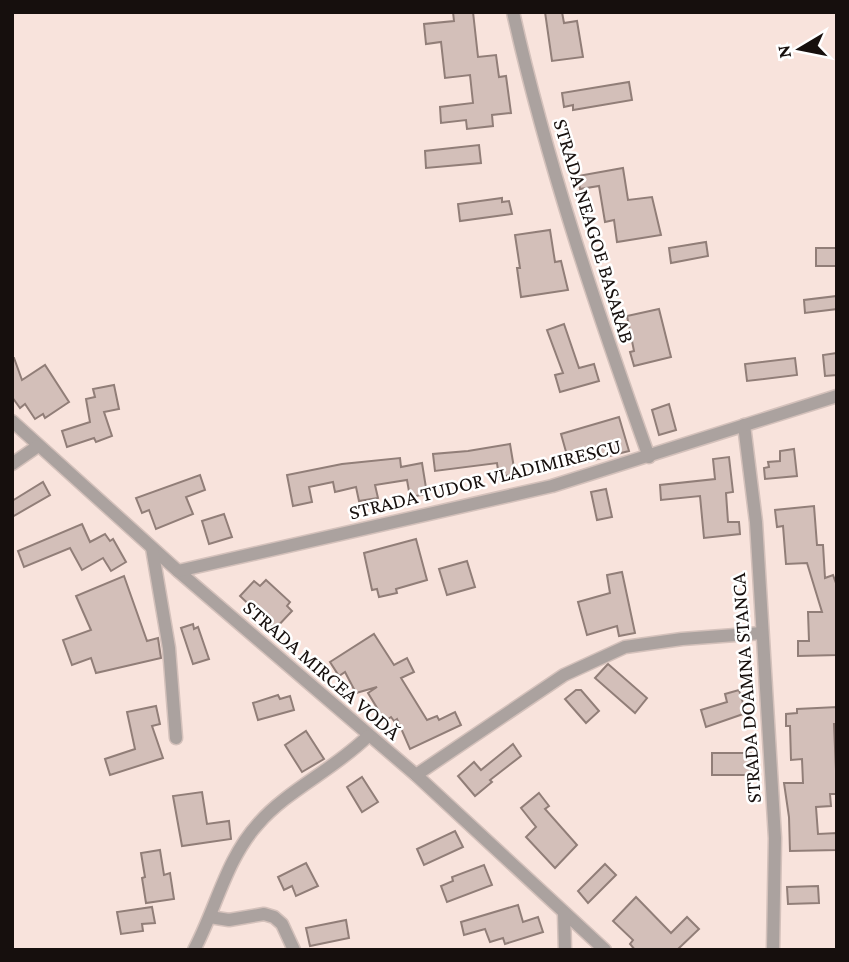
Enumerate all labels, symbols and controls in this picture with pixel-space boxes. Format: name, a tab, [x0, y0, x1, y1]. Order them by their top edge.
north arrow	[765, 14, 835, 84]
text: N	[772, 44, 795, 60]
street label: STRADA NEAGOE BASARAB	[548, 116, 640, 346]
street label: STRADA TUDOR VLADIMIRESCU	[346, 433, 624, 525]
street label: STRADA DOAMNA STANCA	[726, 572, 766, 804]
street label: STRADA MIRCEA VODĂ	[239, 595, 406, 745]

